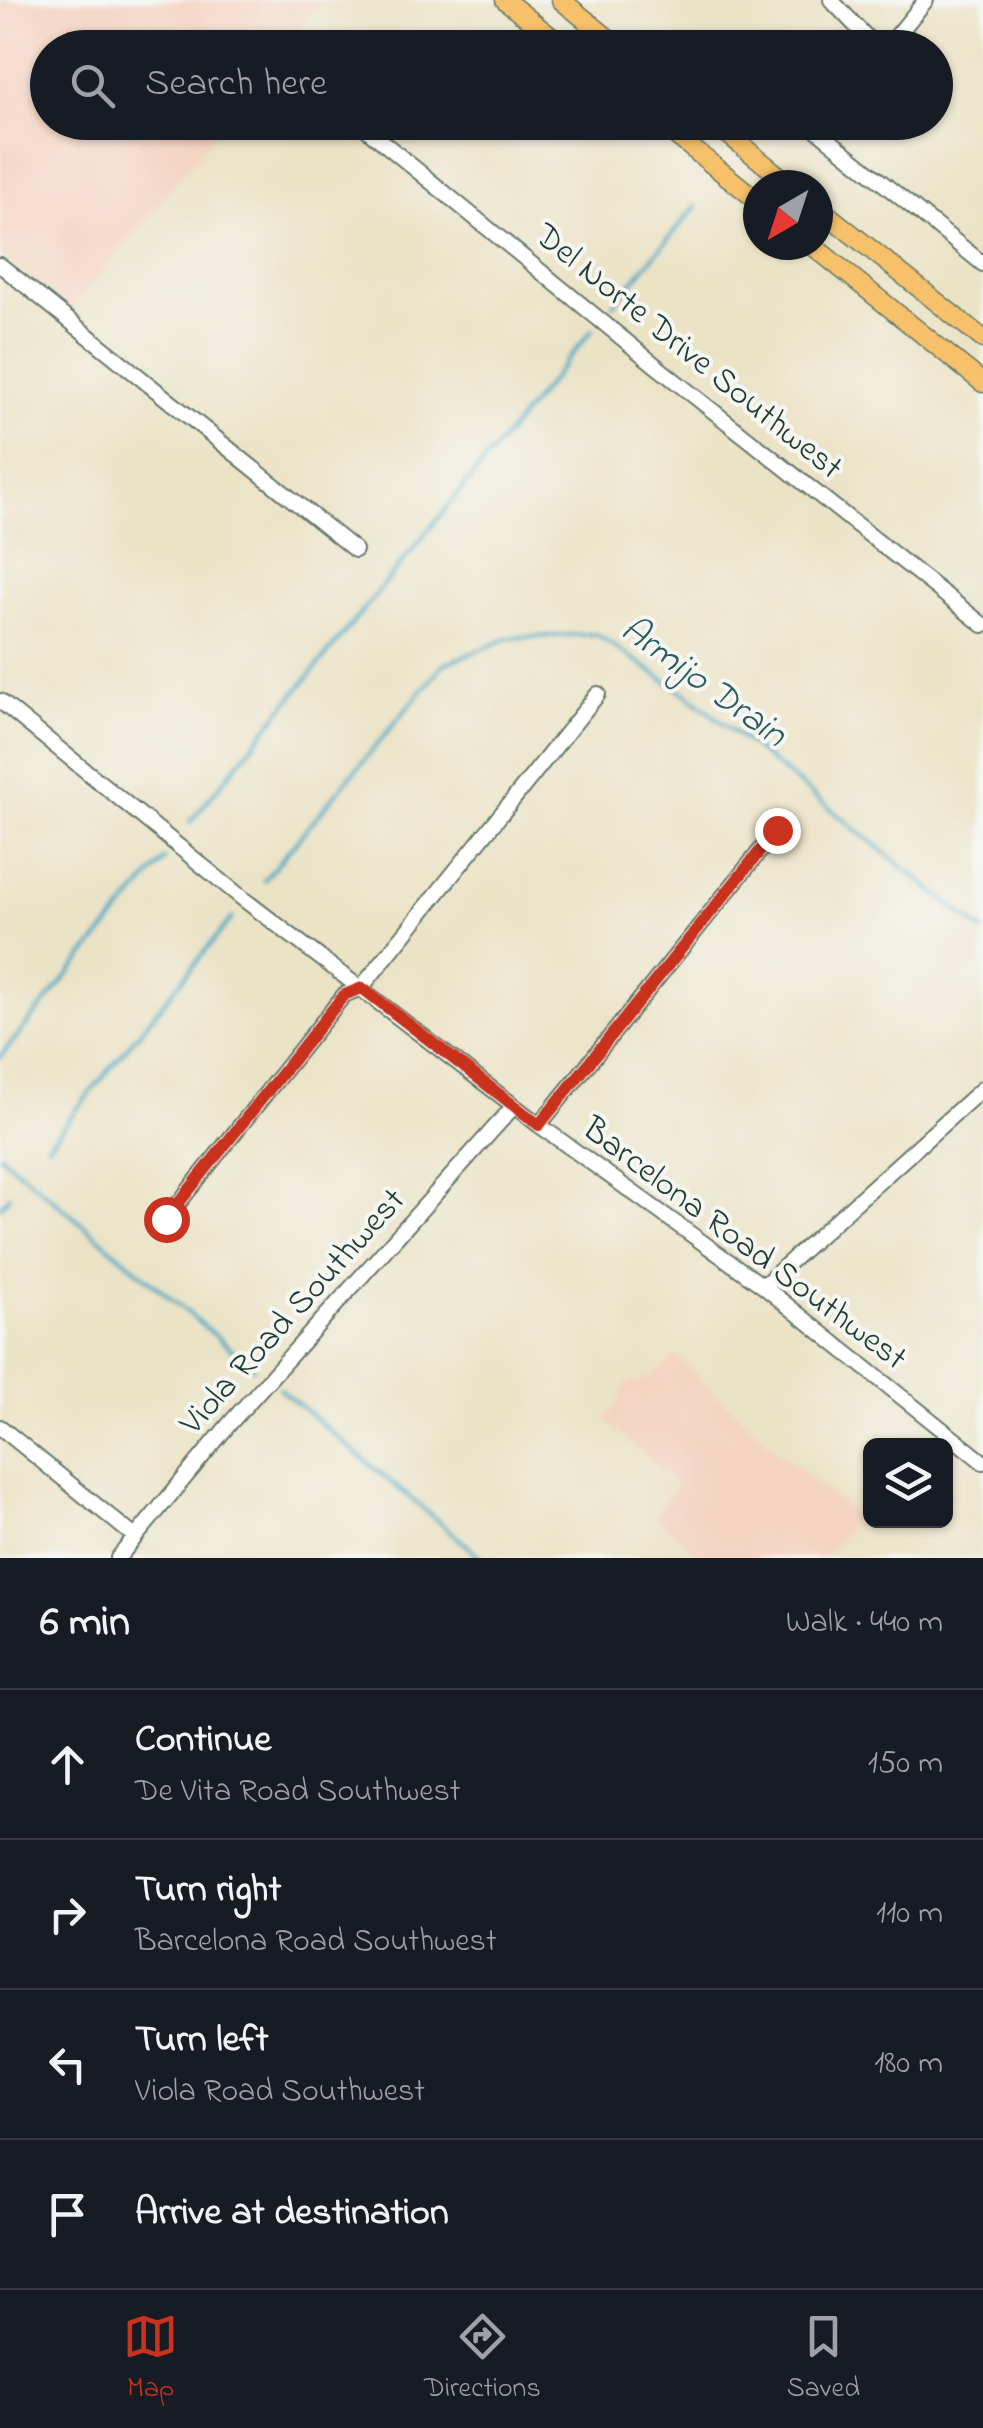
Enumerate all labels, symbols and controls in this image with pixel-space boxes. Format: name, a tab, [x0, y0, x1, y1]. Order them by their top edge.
search box	[30, 30, 953, 140]
text: Search here	[145, 57, 327, 113]
icon: search	[65, 58, 120, 113]
north arrow	[743, 170, 833, 260]
street label: Del Norte Drive Southwest	[522, 211, 853, 493]
water label: Armijo Drain	[608, 604, 799, 764]
route end	[755, 808, 801, 854]
street label: Barcelona Road Southwest	[570, 1105, 917, 1384]
street label: Viola Road Southwest	[168, 1177, 419, 1448]
route start	[144, 1197, 190, 1243]
map controls	[863, 1438, 953, 1528]
button: layers	[863, 1438, 953, 1528]
text: 6 min	[40, 1593, 130, 1654]
text: Walk · 440 m	[786, 1600, 943, 1647]
text: Continue	[135, 1713, 271, 1769]
icon: ahead	[40, 1737, 95, 1792]
text: 150 m	[868, 1741, 943, 1788]
text: De Vita Road Southwest	[135, 1769, 461, 1816]
text: Turn right	[135, 1863, 281, 1919]
icon: right	[40, 1887, 95, 1942]
text: 110 m	[876, 1891, 943, 1938]
text: Barcelona Road Southwest	[135, 1919, 497, 1966]
text: Turn left	[135, 2013, 268, 2069]
icon: left	[40, 2037, 95, 2092]
text: 180 m	[874, 2041, 943, 2088]
text: Viola Road Southwest	[135, 2069, 425, 2116]
text: Arrive at destination	[135, 2186, 449, 2242]
icon: arrive	[40, 2187, 95, 2242]
tab: Map	[123, 2309, 178, 2410]
tab: Directions	[424, 2309, 541, 2410]
tab: Saved	[787, 2309, 860, 2410]

